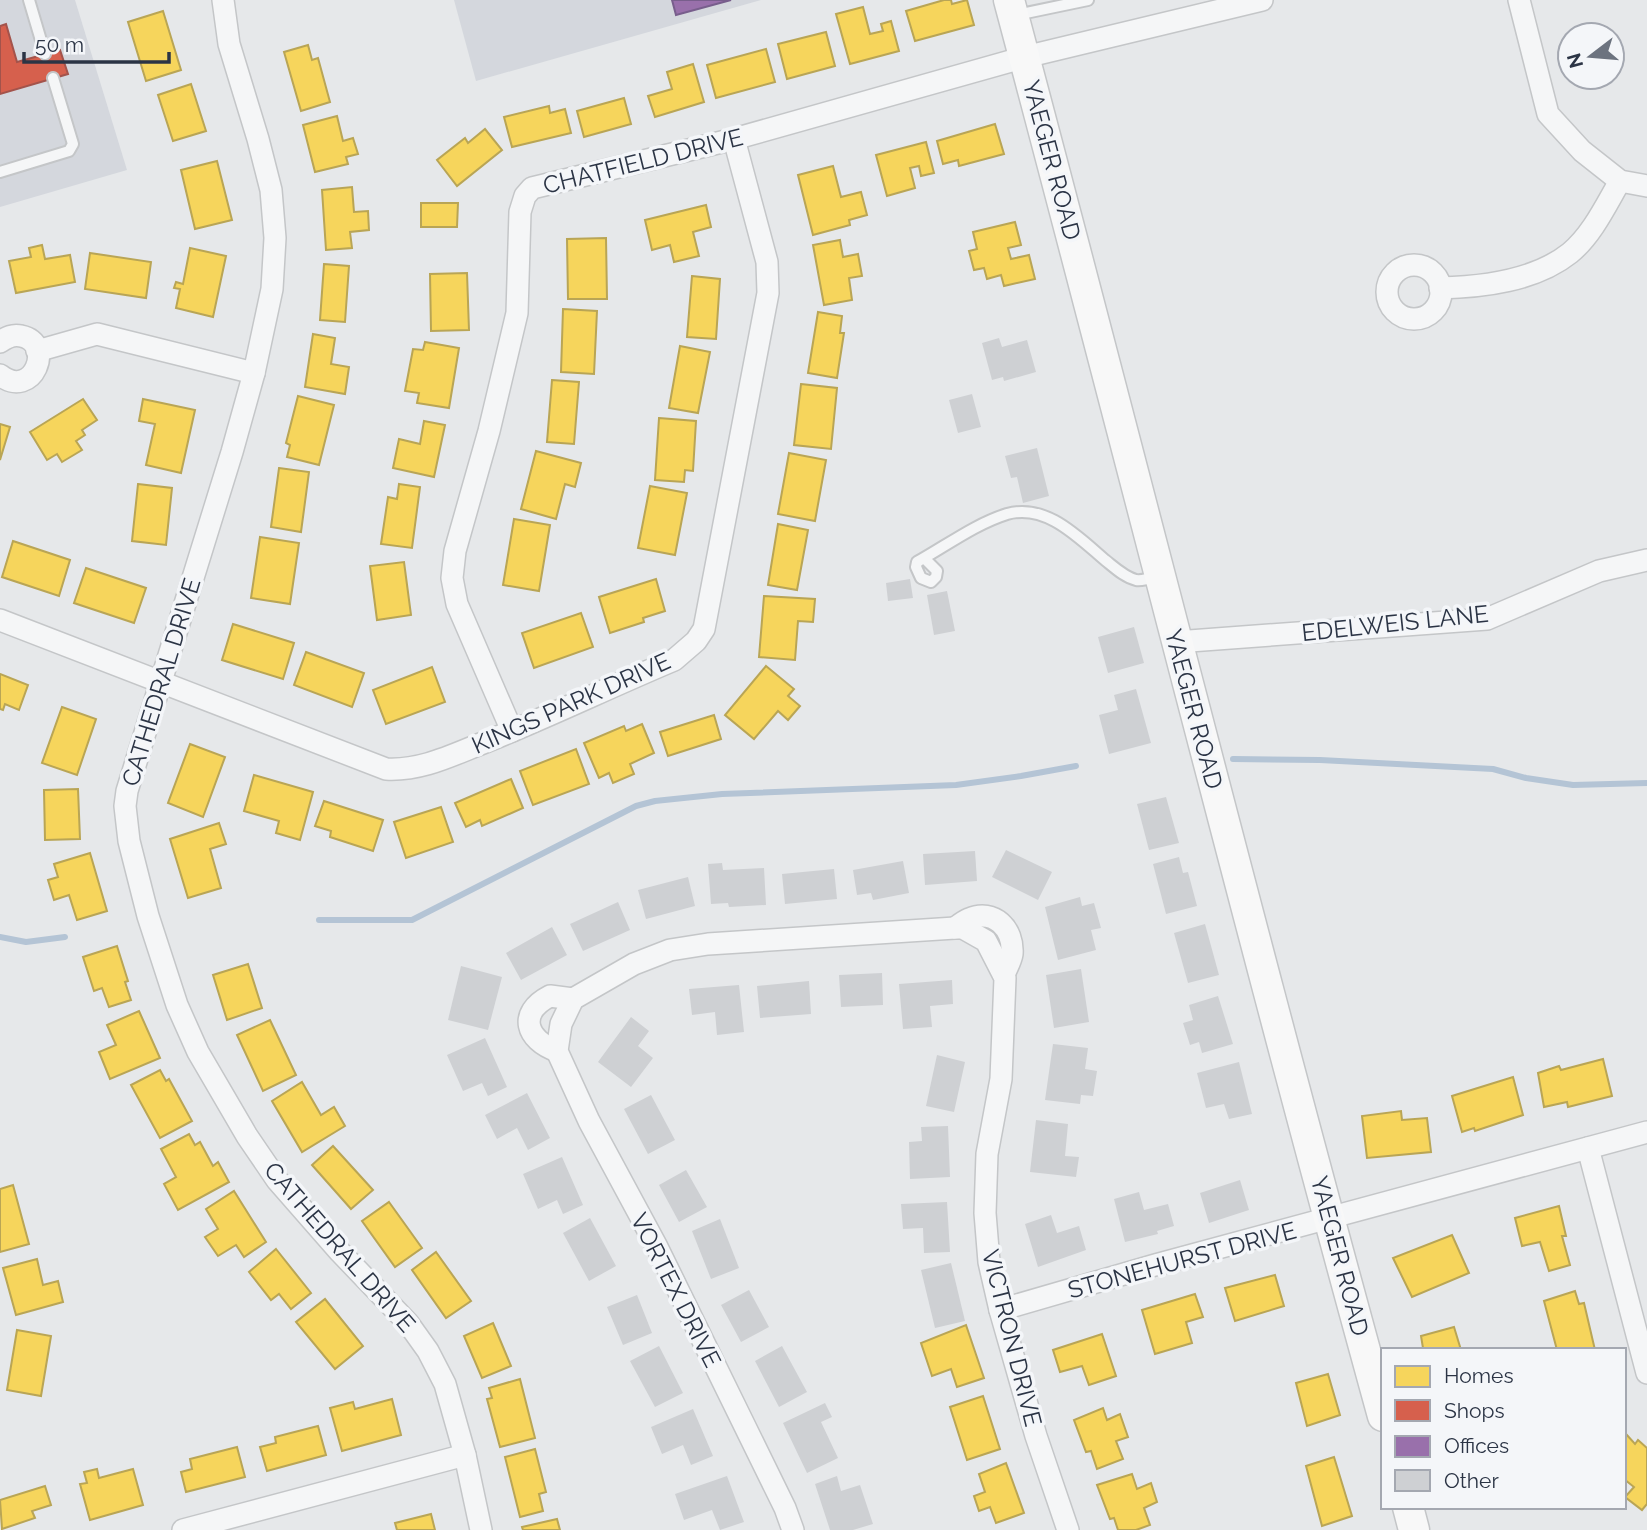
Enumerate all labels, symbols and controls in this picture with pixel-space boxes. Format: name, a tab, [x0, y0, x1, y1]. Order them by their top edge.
scale bar	[24, 21, 170, 65]
north arrow	[1556, 21, 1626, 91]
text: 50 m	[35, 32, 84, 57]
text: N	[1562, 51, 1587, 71]
street label: YAEGER ROAD	[1017, 77, 1087, 243]
street label: CHATFIELD DRIVE	[540, 122, 746, 200]
street label: CATHEDRAL DRIVE	[116, 575, 206, 789]
street label: EDELWEIS LANE	[1300, 599, 1490, 647]
street label: YAEGER ROAD	[1159, 626, 1229, 792]
street label: KINGS PARK DRIVE	[467, 646, 675, 760]
street label: CATHEDRAL DRIVE	[258, 1156, 422, 1338]
street label: YAEGER ROAD	[1305, 1173, 1375, 1339]
street label: VORTEX DRIVE	[625, 1208, 727, 1372]
street label: STONEHURST DRIVE	[1064, 1216, 1300, 1304]
street label: VICTRON DRIVE	[976, 1247, 1048, 1429]
legend	[1381, 1348, 1626, 1509]
text: Homes	[1444, 1363, 1514, 1388]
text: Shops	[1444, 1398, 1505, 1423]
text: Offices	[1444, 1433, 1509, 1458]
text: Other	[1444, 1468, 1499, 1493]

